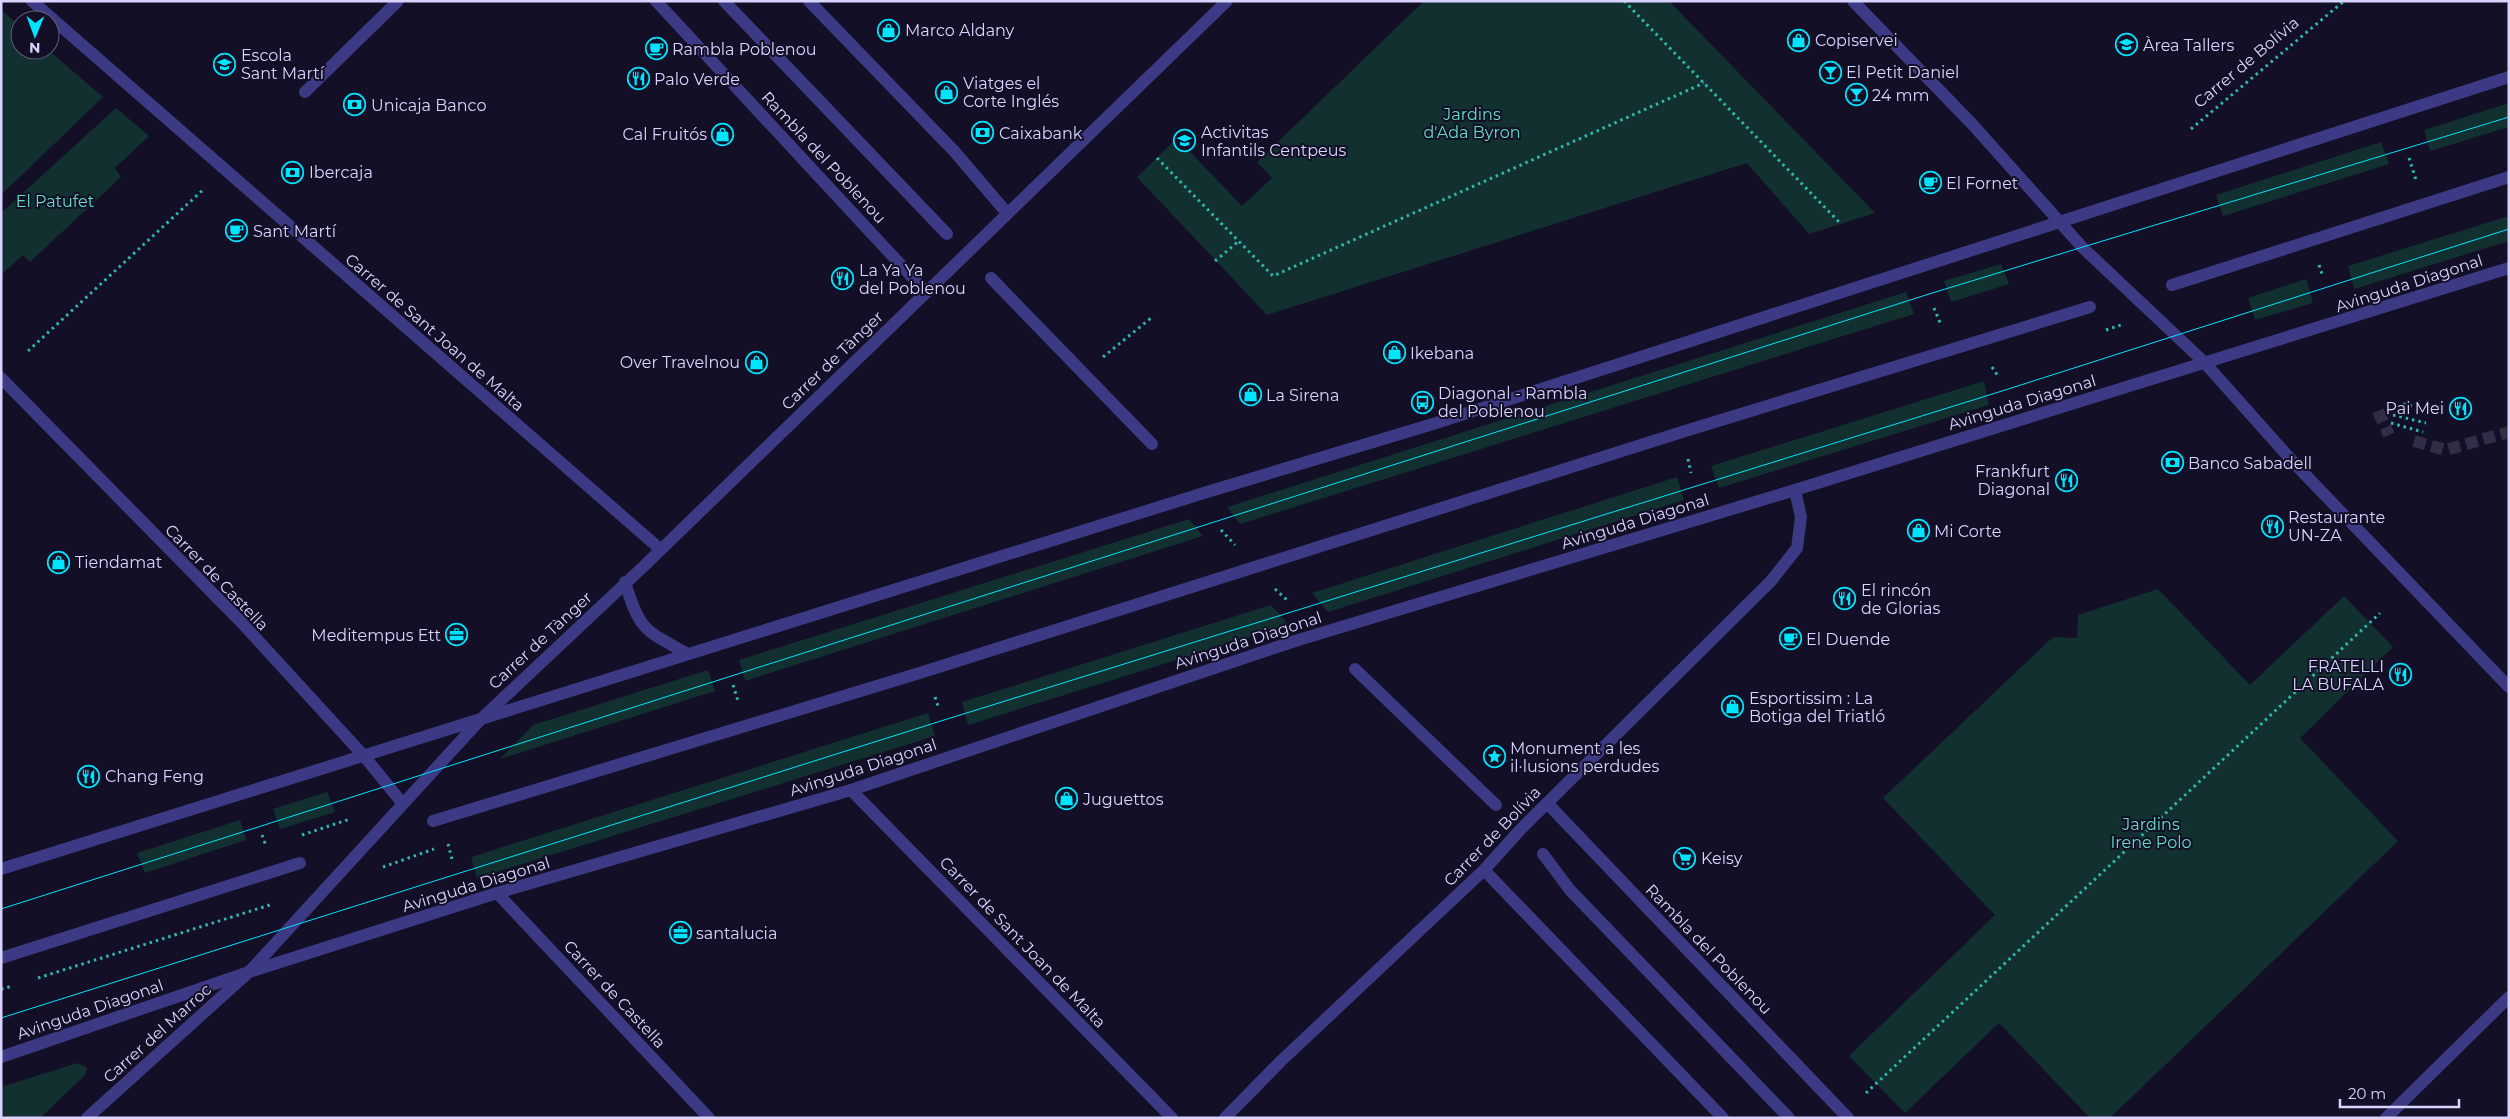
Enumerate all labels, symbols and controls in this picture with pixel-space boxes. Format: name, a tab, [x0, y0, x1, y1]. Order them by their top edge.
north arrow	[10, 10, 60, 60]
street label: Carrer de Bolívia	[2190, 13, 2303, 112]
shop icon: Marco Aldany	[877, 18, 901, 42]
place label: Marco Aldany	[905, 21, 1015, 40]
shop icon: Copiservei	[1787, 28, 1811, 52]
place label: Copiservei	[1815, 31, 1898, 50]
school or university icon: Àrea Tallers	[2115, 33, 2139, 57]
place label: Àrea Tallers	[2143, 36, 2235, 55]
cafe icon: Rambla Poblenou	[644, 37, 668, 61]
text: N	[29, 39, 41, 57]
place label: Rambla Poblenou	[672, 40, 816, 59]
place label: Escola Sant Martí	[241, 46, 325, 83]
school or university icon: Escola Sant Martí	[213, 52, 237, 76]
bar icon: El Petit Daniel	[1818, 60, 1842, 84]
place label: El Petit Daniel	[1846, 63, 1959, 82]
restaurant icon: Palo Verde	[626, 67, 650, 91]
place label: Palo Verde	[654, 70, 740, 89]
place label: Viatges el Corte Inglés	[963, 74, 1059, 111]
shop icon: Viatges el Corte Inglés	[935, 80, 959, 104]
bar icon: 24 mm	[1844, 83, 1868, 107]
place label: 24 mm	[1872, 86, 1929, 105]
street label: Rambla del Poblenou	[758, 87, 890, 227]
bank icon: Unicaja Banco	[343, 93, 367, 117]
place label: Unicaja Banco	[371, 96, 486, 115]
park label: Jardins d'Ada Byron	[1423, 105, 1521, 142]
bank icon: Caixabank	[971, 121, 995, 145]
shop icon: Cal Fruitós	[711, 122, 735, 146]
place label: Activitas Infantils Centpeus	[1201, 123, 1346, 160]
place label: Caixabank	[999, 124, 1083, 143]
place label: Cal Fruitós	[623, 125, 707, 144]
school or university icon: Activitas Infantils Centpeus	[1173, 129, 1197, 153]
bank icon: Ibercaja	[281, 160, 305, 184]
place label: Ibercaja	[309, 163, 373, 182]
cafe icon: El Fornet	[1918, 171, 1942, 195]
place label: El Fornet	[1946, 174, 2019, 193]
park label: El Patufet	[16, 192, 95, 211]
cafe icon: Sant Martí	[225, 219, 249, 243]
place label: Sant Martí	[253, 222, 337, 241]
street label: Carrer de Sant Joan de Malta	[341, 250, 528, 415]
street label: Avinguda Diagonal	[2333, 251, 2485, 316]
place label: La Ya Ya del Poblenou	[859, 261, 966, 298]
restaurant icon: La Ya Ya del Poblenou	[831, 267, 855, 291]
street label: Carrer de Tànger	[777, 307, 887, 414]
shop icon: Ikebana	[1382, 341, 1406, 365]
place label: Ikebana	[1410, 344, 1474, 363]
shop icon: Over Travelnou	[744, 350, 768, 374]
place label: Over Travelnou	[620, 353, 740, 372]
street label: Avinguda Diagonal	[1946, 371, 2098, 434]
shop icon: La Sirena	[1238, 383, 1262, 407]
place label: Diagonal - Rambla del Poblenou	[1438, 384, 1588, 421]
place label: La Sirena	[1266, 386, 1339, 405]
bus stop icon: Diagonal - Rambla del Poblenou	[1410, 390, 1434, 414]
restaurant icon: Pai Mei	[2448, 396, 2472, 420]
place label: Pai Mei	[2386, 399, 2444, 418]
bank icon: Banco Sabadell	[2160, 451, 2184, 475]
place label: Banco Sabadell	[2188, 454, 2312, 473]
place label: Frankfurt Diagonal	[1975, 462, 2050, 499]
restaurant icon: Frankfurt Diagonal	[2054, 468, 2078, 492]
street label: Avinguda Diagonal	[1559, 490, 1711, 553]
place label: Restaurante UN-ZA	[2288, 508, 2385, 545]
restaurant icon: Restaurante UN-ZA	[2260, 514, 2284, 538]
shop icon: Mi Corte	[1906, 519, 1930, 543]
street label: Carrer de Castella	[161, 520, 272, 634]
place label: Mi Corte	[1934, 522, 2001, 541]
shop icon: Tiendamat	[47, 550, 71, 574]
place label: Tiendamat	[75, 553, 163, 572]
place label: El rincón de Glorias	[1861, 581, 1940, 618]
restaurant icon: El rincón de Glorias	[1833, 587, 1857, 611]
street label: Carrer de Tànger	[485, 588, 596, 693]
street label: Avinguda Diagonal	[1172, 608, 1324, 673]
office icon: Meditempus Ett	[445, 623, 469, 647]
place label: Meditempus Ett	[311, 626, 441, 645]
cafe icon: El Duende	[1778, 627, 1802, 651]
place label: El Duende	[1806, 630, 1890, 649]
place label: FRATELLI LA BUFALA	[2292, 657, 2385, 694]
restaurant icon: FRATELLI LA BUFALA	[2388, 663, 2412, 687]
place label: Esportissim : La Botiga del Triatló	[1749, 689, 1885, 726]
shop icon: Esportissim : La Botiga del Triatló	[1721, 695, 1745, 719]
street label: Avinguda Diagonal	[787, 735, 939, 800]
place label: Monument a les il·lusions perdudes	[1510, 739, 1659, 776]
place icon: Monument a les il·lusions perdudes	[1482, 745, 1506, 769]
restaurant icon: Chang Feng	[77, 764, 101, 788]
place label: Chang Feng	[105, 767, 204, 786]
street label: Carrer de Bolívia	[1440, 783, 1545, 890]
shop icon: Juguettos	[1055, 787, 1079, 811]
place label: Juguettos	[1082, 790, 1164, 809]
park label: Jardins Irene Polo	[2110, 815, 2192, 852]
supermarket icon: Keisy	[1673, 846, 1697, 870]
place label: Keisy	[1701, 849, 1743, 868]
street label: Avinguda Diagonal	[400, 853, 552, 916]
street label: Carrer de Sant Joan de Malta	[936, 853, 1110, 1032]
street label: Rambla del Poblenou	[1642, 880, 1776, 1018]
office icon: santalucia	[668, 921, 692, 945]
place label: santalucia	[696, 924, 777, 943]
street label: Carrer de Castella	[560, 936, 669, 1052]
street label: Avinguda Diagonal	[14, 975, 166, 1043]
street label: Carrer del Marroc	[99, 980, 215, 1087]
scale bar	[2340, 1076, 2459, 1108]
text: 20 m	[2348, 1084, 2386, 1103]

